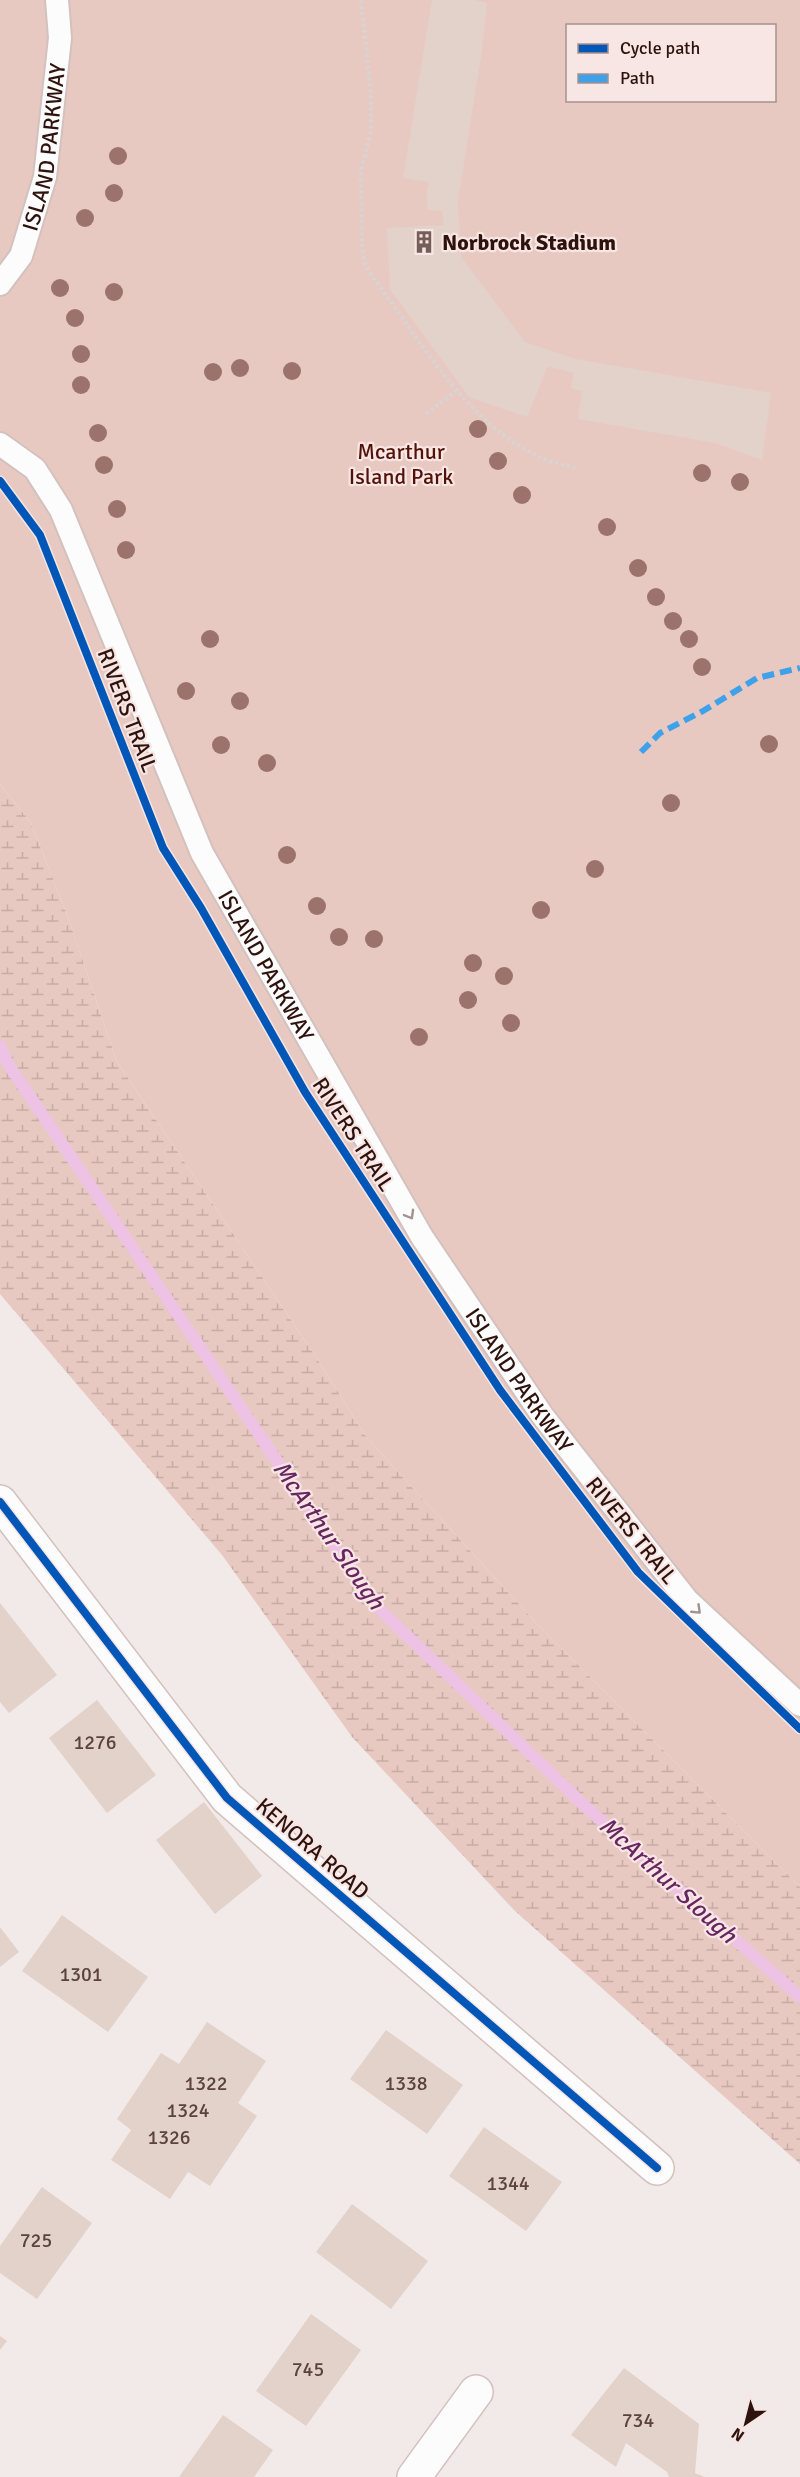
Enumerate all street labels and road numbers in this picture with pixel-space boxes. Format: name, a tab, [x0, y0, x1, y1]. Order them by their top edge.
street label: ISLAND PARKWAY	[16, 62, 71, 234]
street label: RIVERS TRAIL	[92, 645, 163, 776]
street label: ISLAND PARKWAY	[212, 885, 320, 1046]
street label: RIVERS TRAIL	[307, 1072, 400, 1196]
street label: ISLAND PARKWAY	[460, 1303, 579, 1458]
street label: RIVERS TRAIL	[580, 1471, 683, 1589]
street label: KENORA ROAD	[251, 1792, 375, 1905]

